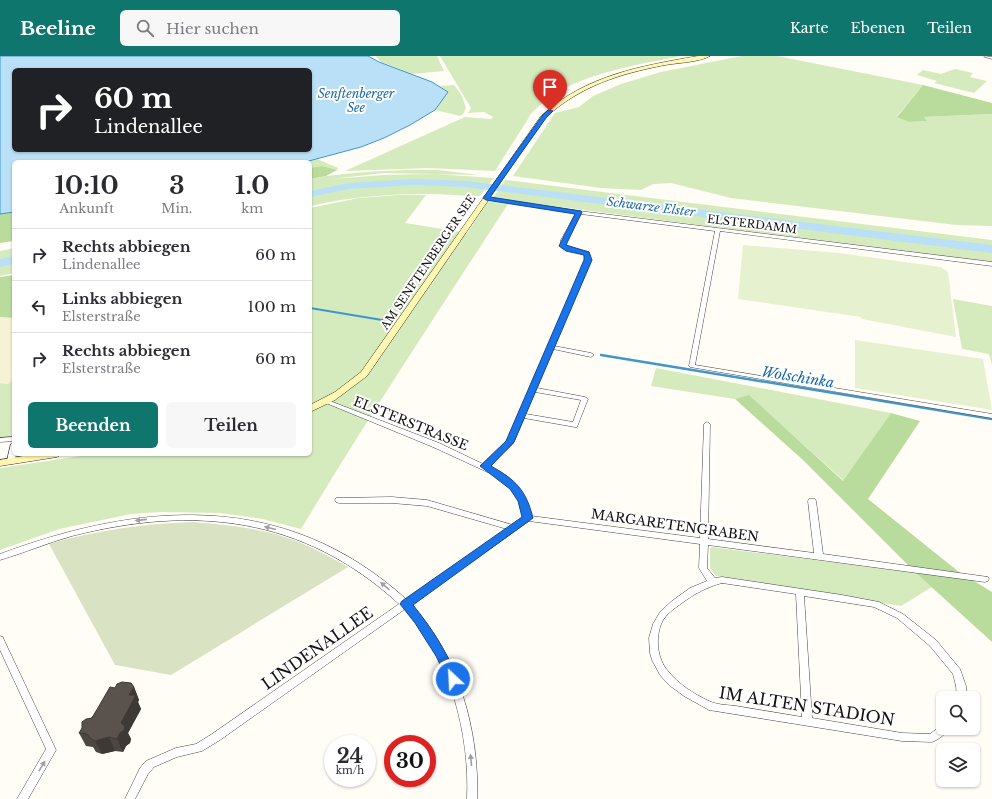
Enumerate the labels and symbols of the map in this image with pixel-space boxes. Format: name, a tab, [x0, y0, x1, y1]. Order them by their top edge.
pin	[533, 70, 567, 111]
water label: Senftenberger See	[318, 86, 395, 115]
street label: AM SENFTENBERGER SEE	[377, 192, 478, 333]
water label: Schwarze Elster	[606, 194, 697, 219]
street label: ELSTERDAMM	[706, 212, 798, 236]
water label: Wolschinka	[760, 362, 836, 392]
street label: ELSTERSTRASSE	[351, 393, 471, 454]
street label: MARGARETENGRABEN	[590, 505, 760, 546]
one-way arrow	[135, 517, 147, 524]
one-way arrow	[264, 525, 276, 531]
one-way arrow	[379, 581, 390, 590]
street label: LINDENALLEE	[257, 602, 377, 694]
position arrow	[432, 658, 474, 700]
street label: IM ALTEN STADION	[718, 682, 896, 730]
speed limit sign: 30	[384, 735, 436, 787]
one-way arrow	[467, 754, 474, 766]
one-way arrow	[39, 760, 46, 772]

